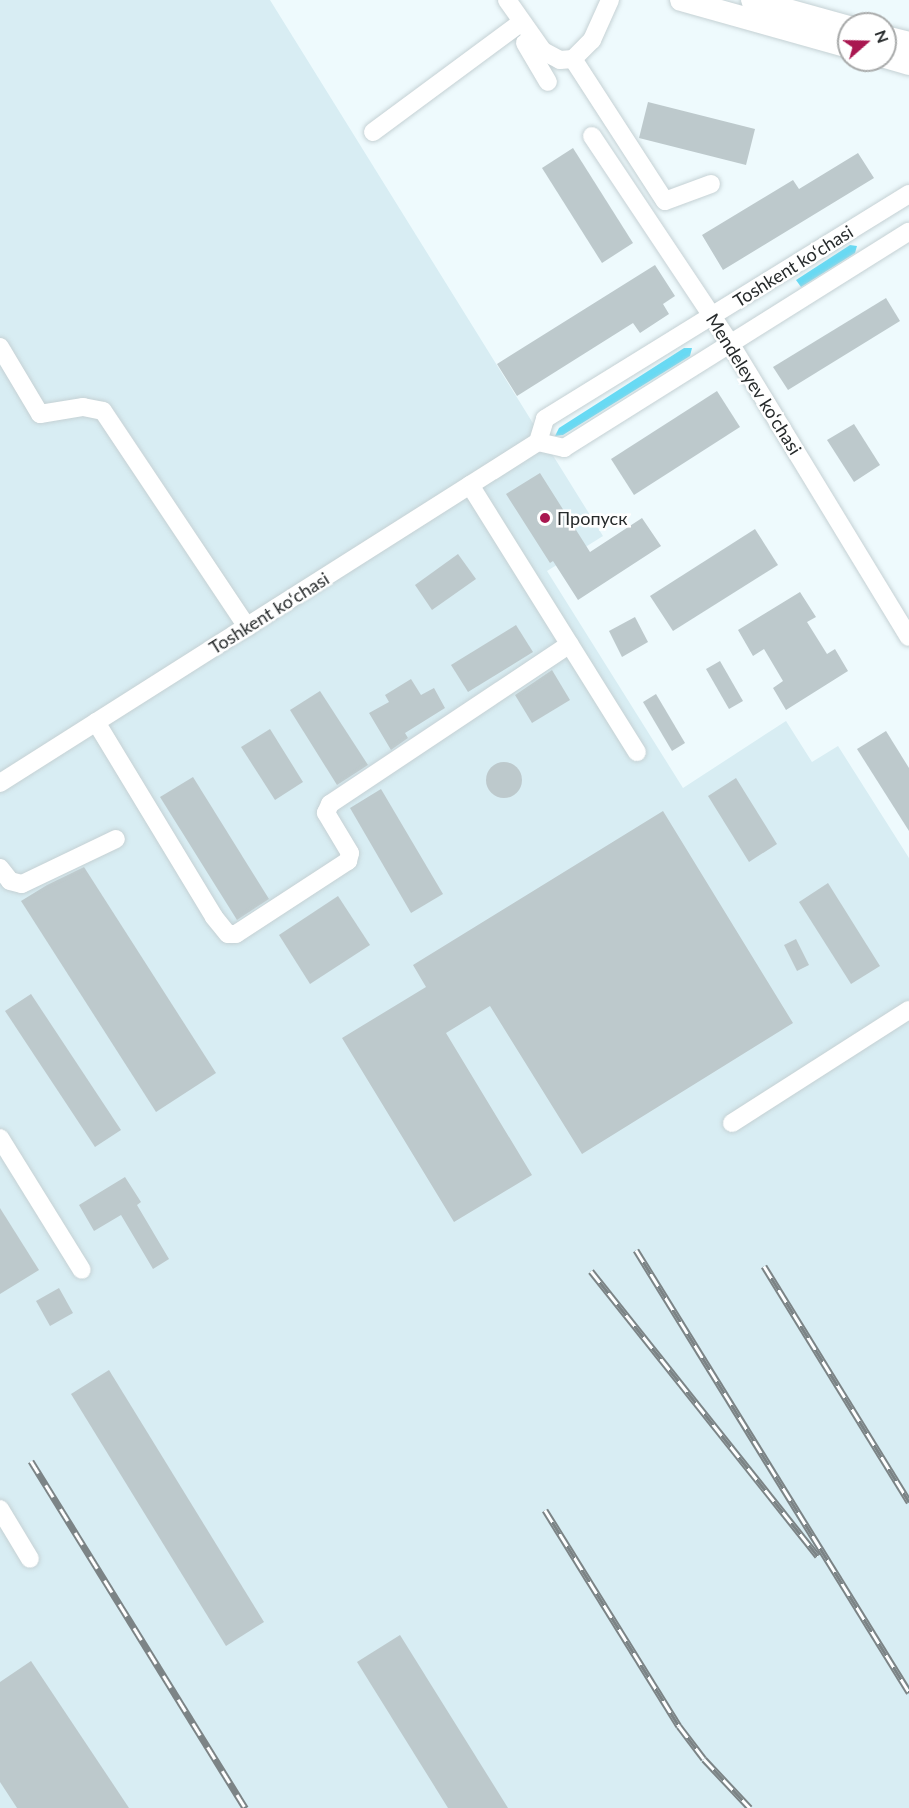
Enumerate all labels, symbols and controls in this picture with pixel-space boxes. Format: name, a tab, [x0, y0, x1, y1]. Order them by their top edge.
north arrow	[837, 12, 897, 72]
text: N	[871, 27, 894, 45]
street label: Toshkent ko‘chasi	[729, 221, 857, 311]
street label: Mendeleyev ko‘chasi	[702, 309, 806, 459]
place label: Пропуск	[557, 507, 627, 529]
marker: Пропуск	[538, 511, 552, 525]
street label: Toshkent ko‘chasi	[205, 568, 333, 658]

